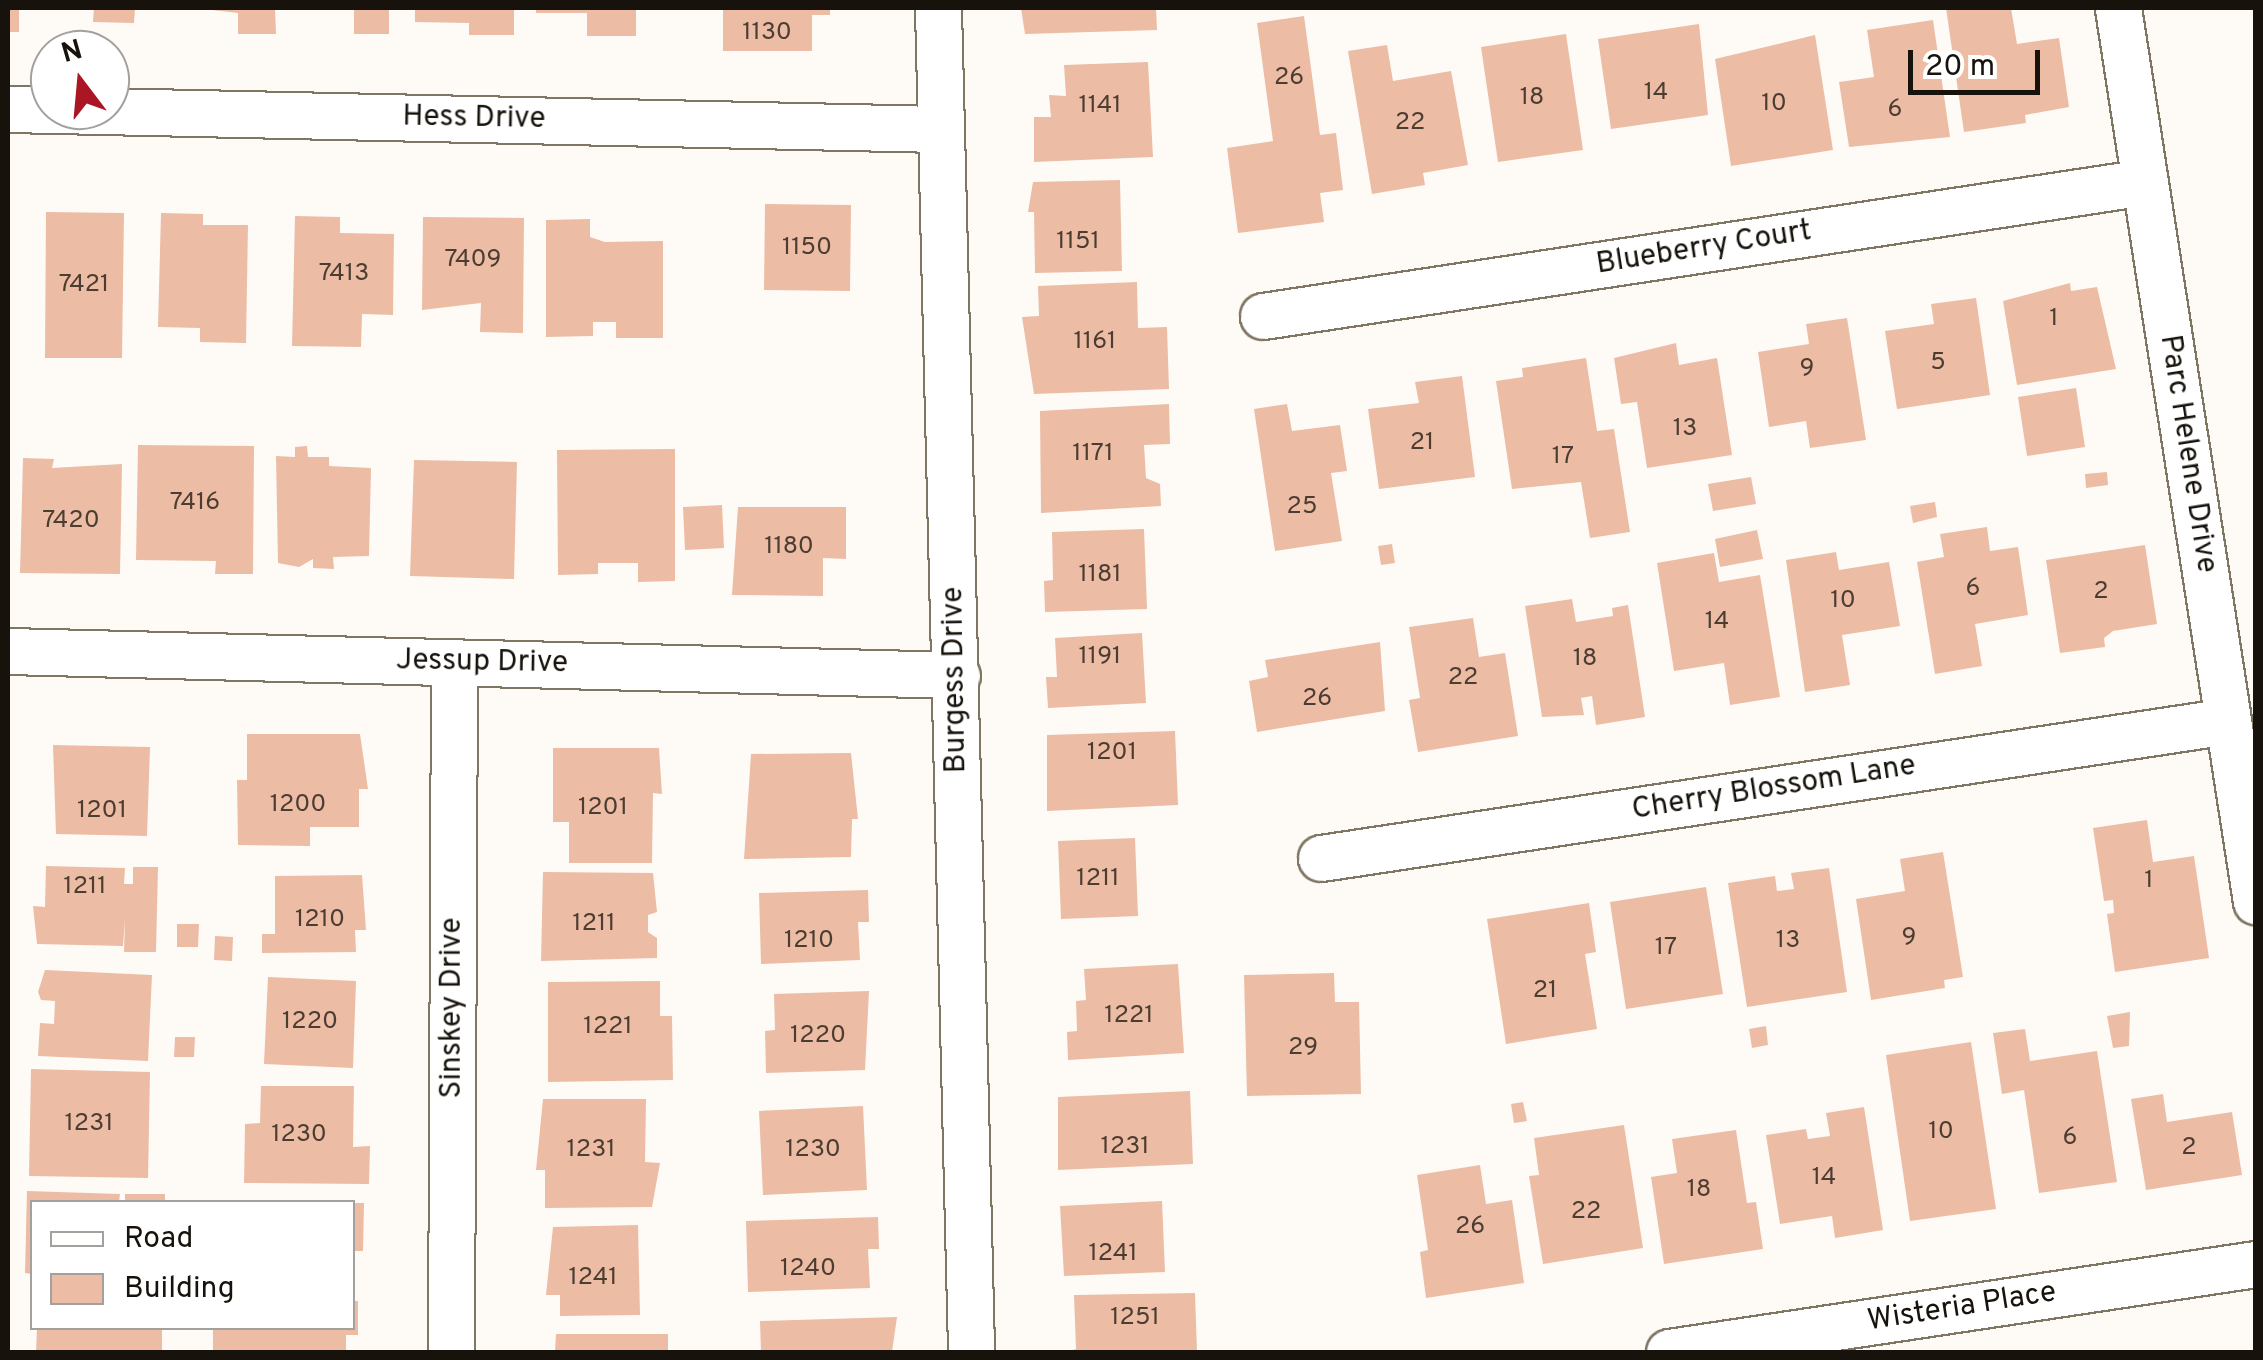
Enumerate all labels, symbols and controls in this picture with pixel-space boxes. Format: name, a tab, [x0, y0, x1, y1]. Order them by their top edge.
house number: 1130	[742, 18, 792, 48]
north arrow	[30, 30, 130, 130]
scale bar	[1913, 30, 2046, 92]
text: N	[58, 33, 87, 73]
text: 20 m	[1925, 49, 1995, 86]
house number: 26	[1274, 63, 1304, 93]
house number: 14	[1644, 78, 1668, 108]
house number: 18	[1520, 83, 1544, 113]
house number: 10	[1761, 89, 1787, 119]
house number: 1141	[1079, 91, 1121, 121]
house number: 6	[1888, 95, 1902, 125]
street label: Hess Drive	[402, 100, 546, 138]
house number: 22	[1395, 108, 1425, 138]
street label: Blueberry Court	[1594, 214, 1814, 284]
house number: 1151	[1056, 227, 1100, 257]
house number: 1150	[782, 233, 832, 263]
house number: 7409	[444, 245, 502, 275]
house number: 7413	[319, 259, 369, 289]
house number: 7421	[59, 270, 109, 300]
house number: 1	[2049, 304, 2059, 334]
house number: 1161	[1074, 327, 1116, 357]
street label: Parc Helene Drive	[2150, 332, 2224, 576]
house number: 5	[1930, 348, 1946, 378]
house number: 9	[1800, 354, 1814, 384]
house number: 13	[1673, 414, 1697, 444]
house number: 21	[1410, 428, 1434, 458]
house number: 1171	[1072, 439, 1114, 469]
house number: 17	[1552, 442, 1574, 472]
house number: 7416	[170, 488, 220, 518]
house number: 25	[1287, 492, 1317, 522]
house number: 7420	[42, 506, 100, 536]
house number: 1180	[764, 532, 814, 562]
house number: 1181	[1078, 560, 1122, 590]
house number: 6	[1966, 574, 1980, 604]
house number: 2	[2093, 577, 2109, 607]
street label: Burgess Drive	[936, 586, 976, 774]
house number: 10	[1830, 586, 1856, 616]
house number: 14	[1705, 607, 1729, 637]
house number: 1191	[1079, 642, 1121, 672]
street label: Jessup Drive	[396, 643, 568, 683]
house number: 18	[1573, 644, 1597, 674]
house number: 22	[1448, 663, 1478, 693]
house number: 26	[1302, 684, 1332, 714]
house number: 1201	[1087, 738, 1137, 768]
street label: Cherry Blossom Lane	[1630, 749, 1918, 829]
house number: 1200	[270, 790, 326, 820]
house number: 1201	[578, 793, 628, 823]
house number: 1201	[77, 796, 127, 826]
house number: 1211	[1076, 864, 1120, 894]
house number: 1	[2144, 866, 2154, 896]
house number: 1211	[63, 872, 107, 902]
house number: 1210	[295, 905, 345, 935]
house number: 1211	[572, 909, 616, 939]
street label: Sinskey Drive	[435, 917, 471, 1099]
house number: 9	[1902, 923, 1916, 953]
house number: 1210	[784, 926, 834, 956]
house number: 13	[1776, 926, 1800, 956]
house number: 17	[1655, 933, 1677, 963]
house number: 21	[1533, 976, 1557, 1006]
house number: 1221	[1104, 1001, 1154, 1031]
house number: 1220	[282, 1007, 338, 1037]
house number: 1221	[583, 1012, 633, 1042]
house number: 1220	[790, 1021, 846, 1051]
house number: 29	[1288, 1033, 1318, 1063]
house number: 1231	[65, 1109, 113, 1139]
house number: 10	[1928, 1117, 1954, 1147]
house number: 1230	[271, 1120, 327, 1150]
house number: 6	[2063, 1123, 2077, 1153]
house number: 1231	[1101, 1132, 1149, 1162]
house number: 2	[2181, 1133, 2197, 1163]
house number: 1231	[567, 1135, 615, 1165]
house number: 1230	[785, 1135, 841, 1165]
house number: 14	[1812, 1163, 1836, 1193]
house number: 18	[1687, 1175, 1711, 1205]
house number: 22	[1571, 1197, 1601, 1227]
legend	[30, 1200, 355, 1330]
house number: 26	[1455, 1212, 1485, 1242]
text: Road	[124, 1221, 193, 1258]
house number: 1241	[1088, 1239, 1138, 1269]
house number: 1240	[780, 1254, 836, 1284]
house number: 1241	[568, 1263, 618, 1293]
text: Building	[124, 1271, 235, 1308]
street label: Wisteria Place	[1865, 1275, 2059, 1341]
house number: 1251	[1110, 1303, 1160, 1333]

